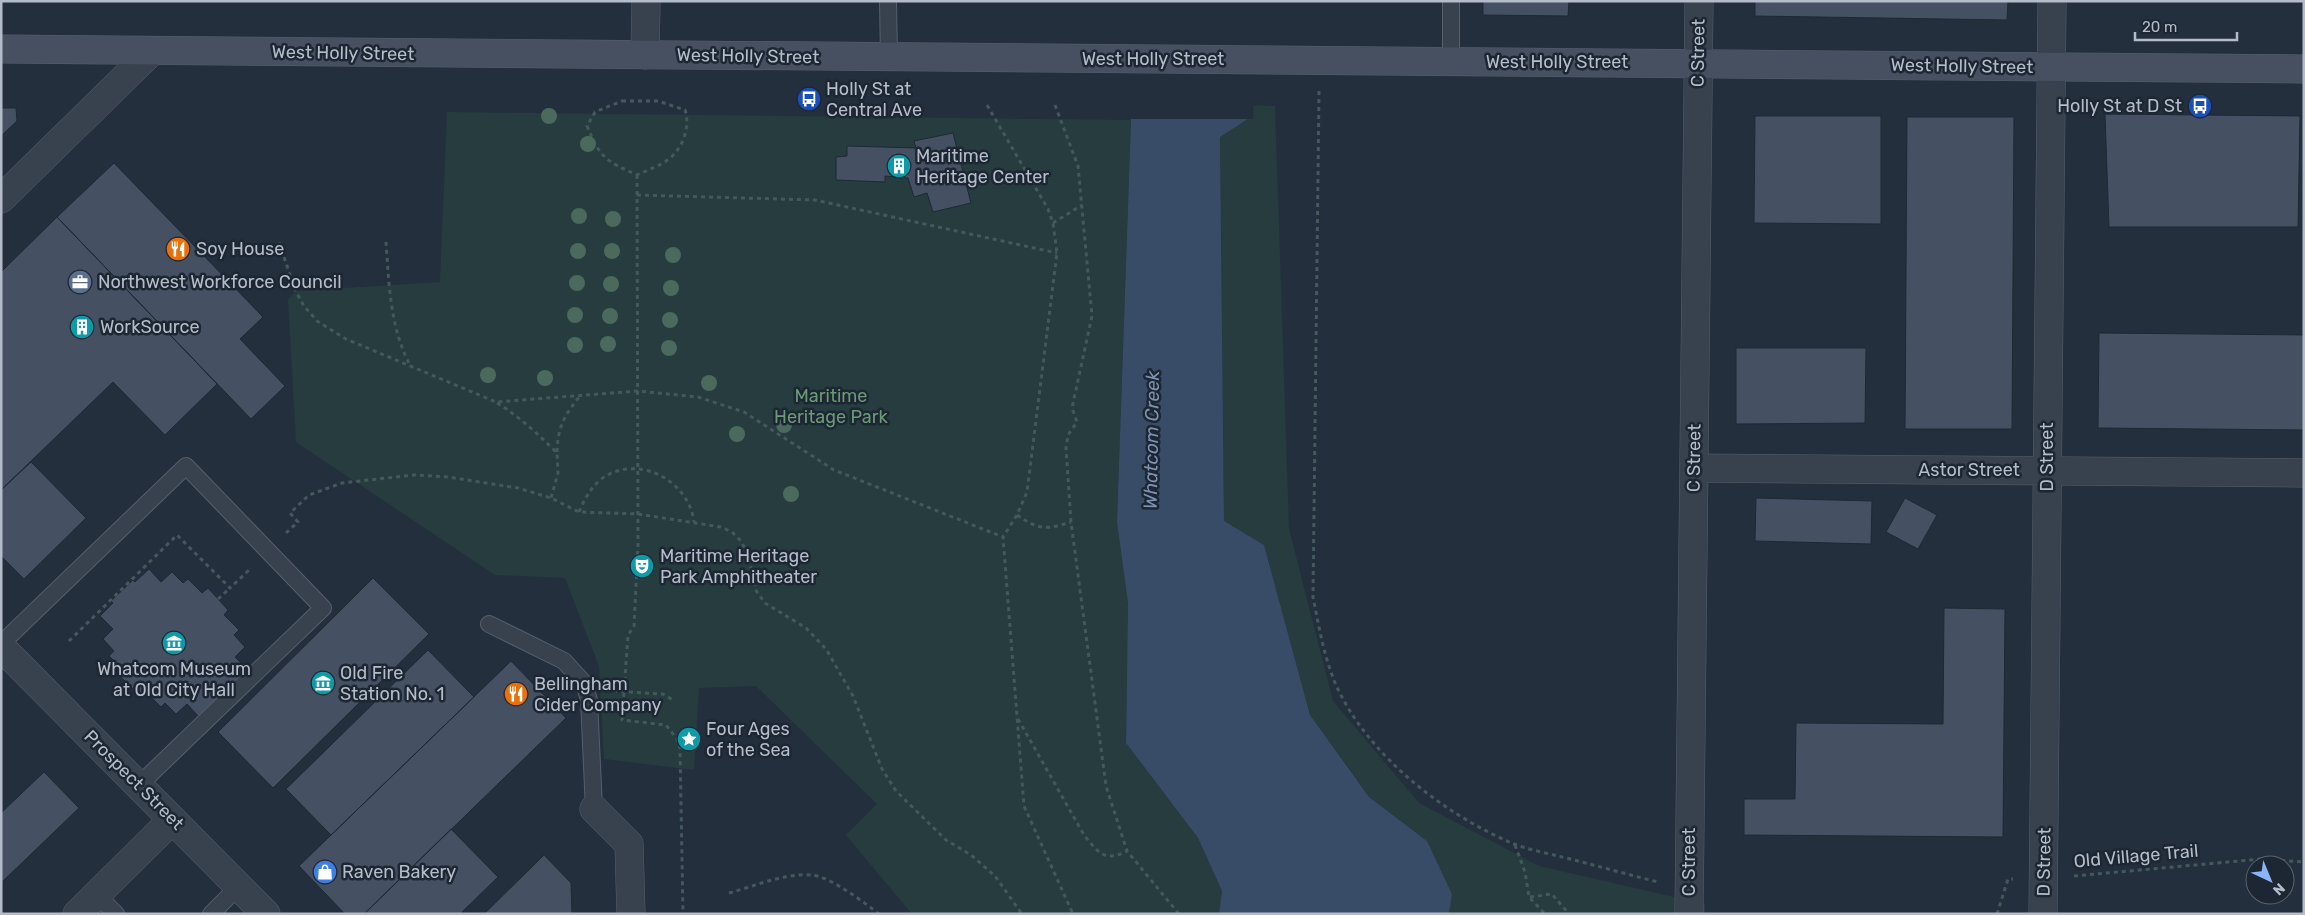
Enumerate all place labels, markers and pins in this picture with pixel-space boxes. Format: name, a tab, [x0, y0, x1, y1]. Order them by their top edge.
place label: Holly St at Central Ave	[826, 78, 922, 121]
bus stop icon: Holly St at Central Ave	[796, 86, 822, 112]
bus stop icon: Holly St at D St	[2187, 93, 2213, 119]
place label: Holly St at D St	[2057, 95, 2182, 117]
place label: Maritime Heritage Center	[916, 145, 1049, 188]
building icon: Maritime Heritage Center	[886, 153, 912, 179]
restaurant icon: Soy House	[165, 236, 191, 262]
place label: Soy House	[196, 238, 284, 260]
office icon: Northwest Workforce Council	[67, 269, 93, 295]
place label: Northwest Workforce Council	[98, 271, 342, 293]
building icon: WorkSource	[69, 314, 95, 340]
place label: WorkSource	[100, 316, 200, 338]
place label: Maritime Heritage Park Amphitheater	[660, 545, 817, 588]
theatre icon: Maritime Heritage Park Amphitheater	[629, 553, 655, 579]
museum icon: Whatcom Museum at Old City Hall	[161, 630, 187, 656]
place label: Whatcom Museum at Old City Hall	[97, 658, 251, 701]
place label: Old Fire Station No. 1	[340, 662, 444, 705]
museum icon: Old Fire Station No. 1	[310, 670, 336, 696]
place label: Bellingham Cider Company	[534, 673, 662, 716]
restaurant icon: Bellingham Cider Company	[503, 681, 529, 707]
place label: Four Ages of the Sea	[706, 718, 790, 761]
place icon: Four Ages of the Sea	[676, 726, 702, 752]
shop icon: Raven Bakery	[312, 859, 338, 885]
place label: Raven Bakery	[342, 861, 456, 883]

